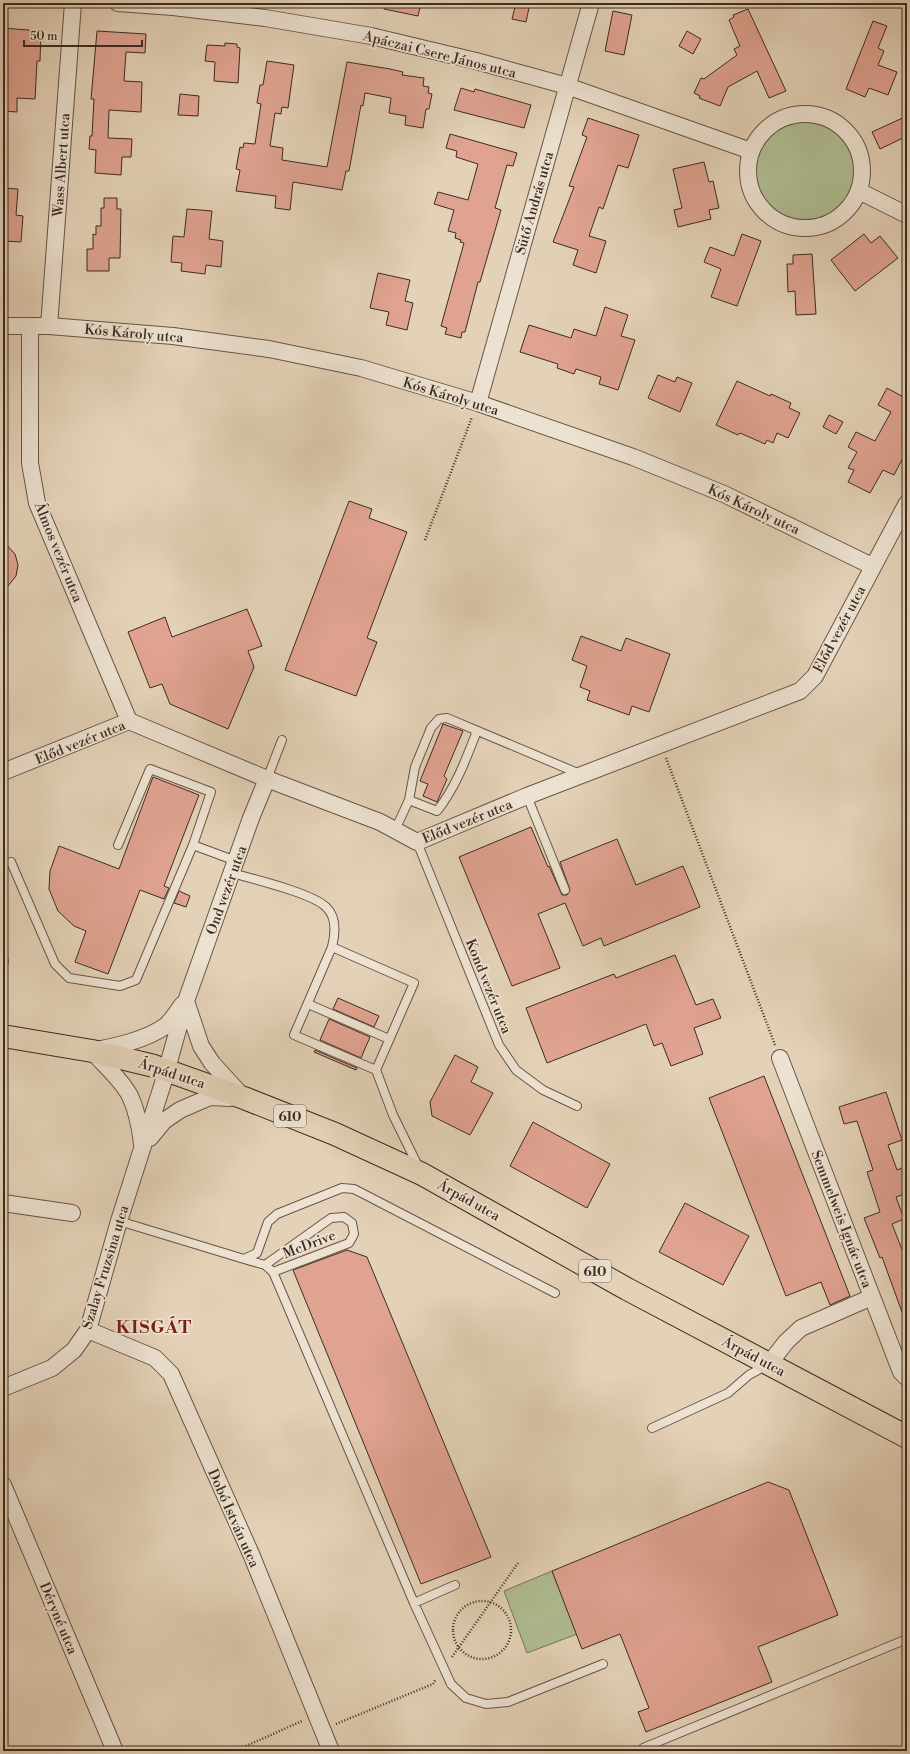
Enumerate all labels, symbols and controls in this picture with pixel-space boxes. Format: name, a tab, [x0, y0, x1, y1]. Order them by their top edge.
scale bar	[24, 22, 142, 48]
street label: Apáczai Csere János utca	[360, 27, 519, 83]
text: 50 m	[30, 29, 58, 44]
street label: Wass Albert utca	[49, 112, 75, 219]
street label: Sütő András utca	[512, 149, 559, 257]
street label: Kós Károly utca	[84, 321, 185, 347]
street label: Kós Károly utca	[401, 374, 502, 420]
street label: Kós Károly utca	[705, 481, 803, 539]
street label: Álmos vezér utca	[29, 498, 89, 606]
street label: Előd vezér utca	[809, 582, 871, 676]
street label: Előd vezér utca	[33, 716, 129, 769]
street label: Előd vezér utca	[420, 795, 516, 848]
street label: Ond vezér utca	[202, 842, 252, 937]
street label: Kond vezér utca	[461, 936, 516, 1037]
street label: Árpád utca	[135, 1053, 209, 1093]
road number: 610	[274, 1105, 306, 1127]
street label: Semmelweis Ignác utca	[807, 1148, 876, 1292]
street label: Árpád utca	[433, 1174, 505, 1226]
street label: Szalay Fruzsina utca	[79, 1202, 134, 1332]
street label: McDrive	[280, 1227, 338, 1263]
road number: 610	[579, 1260, 611, 1282]
district label: KISGÁT	[116, 1316, 192, 1339]
street label: Árpád utca	[718, 1331, 790, 1381]
street label: Dobó István utca	[203, 1466, 263, 1571]
street label: Déryné utca	[35, 1580, 82, 1658]

